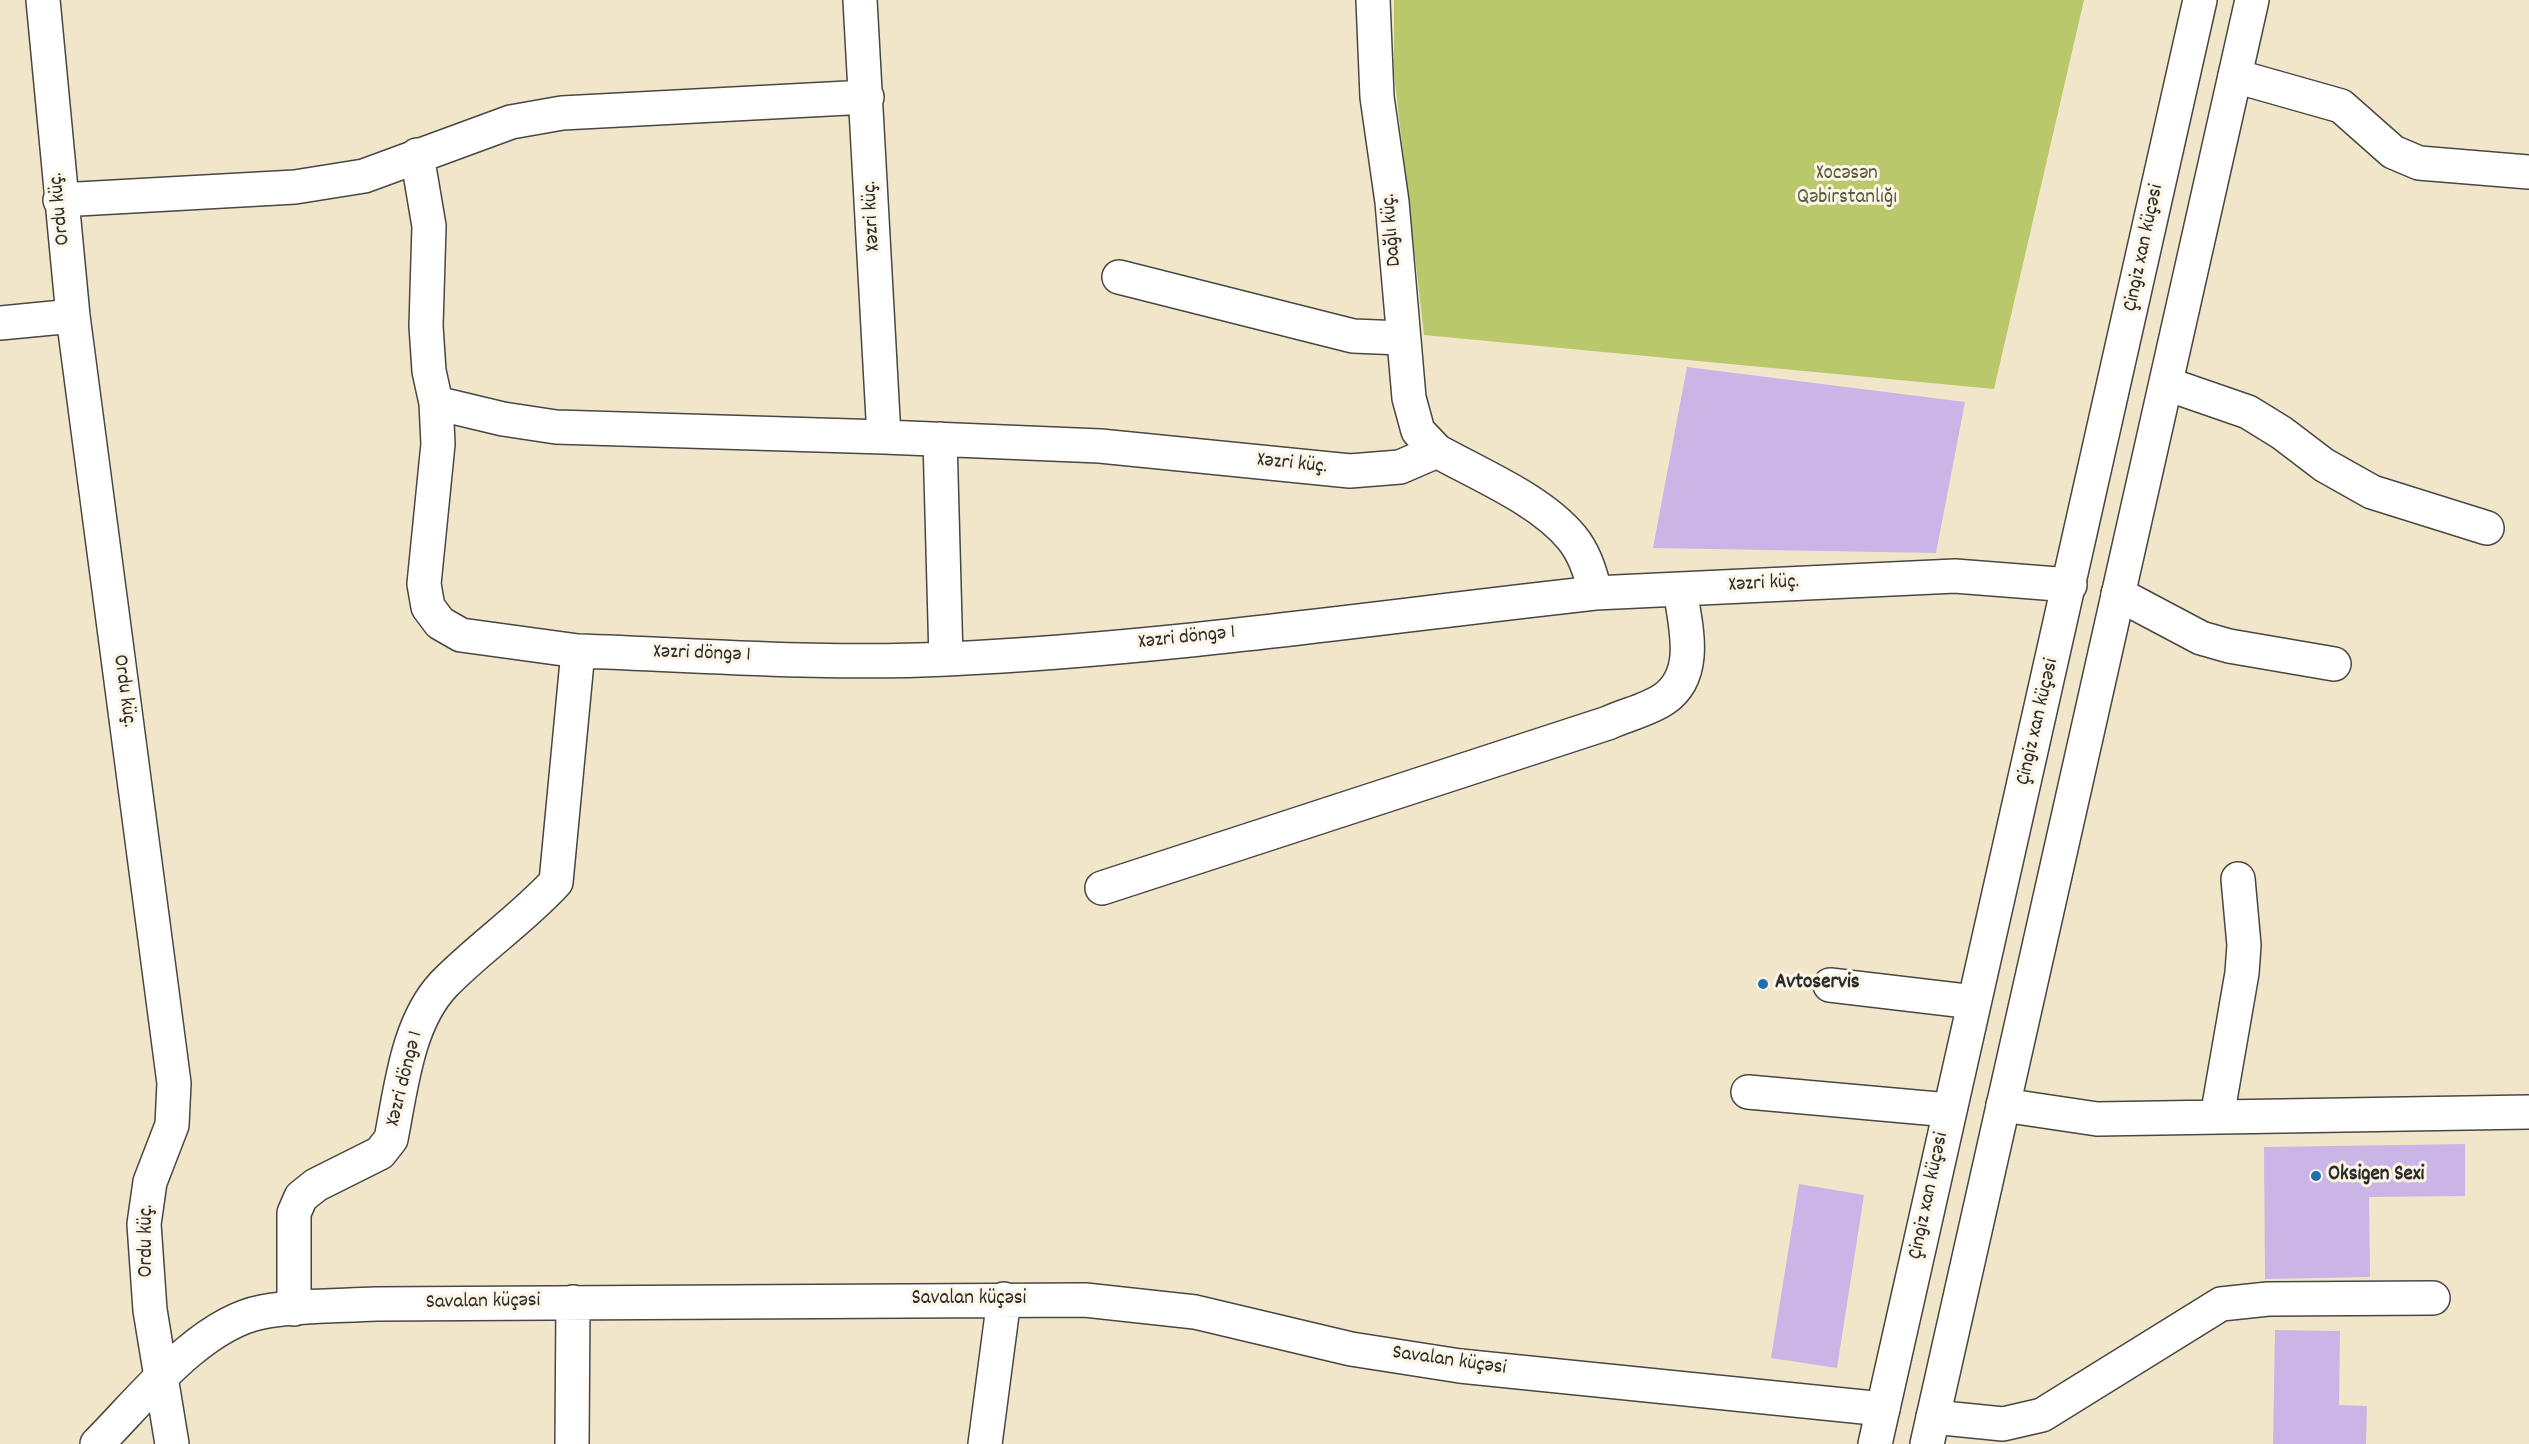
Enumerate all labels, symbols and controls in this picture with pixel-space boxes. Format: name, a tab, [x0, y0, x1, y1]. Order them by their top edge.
park label: Xocəsən Qəbirstanlığı	[1797, 162, 1897, 212]
street label: Ordu küç.	[45, 171, 77, 247]
street label: Xəzri küç.	[859, 180, 887, 252]
street label: Çingiz xan küçəsi	[2119, 182, 2171, 314]
street label: Dağlı küç.	[1377, 192, 1409, 268]
street label: Xəzri küç.	[1256, 449, 1328, 481]
street label: Xəzri küç.	[1728, 571, 1800, 599]
street label: Xəzri döngə 1	[1137, 621, 1237, 657]
street label: Xəzri döngə 1	[653, 641, 751, 669]
street label: Ordu küç.	[105, 653, 141, 729]
street label: Çingiz xan küçəsi	[2012, 656, 2066, 788]
place label: Avtoservis	[1775, 971, 1860, 997]
marker: Avtoservis	[1756, 977, 1770, 991]
street label: Xəzri döngə 1	[382, 1029, 430, 1129]
street label: Çingiz xan küçəsi	[1904, 1130, 1956, 1262]
place label: Oksigen Sexi	[2328, 1163, 2424, 1189]
marker: Oksigen Sexi	[2309, 1169, 2323, 1183]
street label: Ordu küç.	[135, 1204, 161, 1278]
street label: Savalan küçəsi	[912, 1287, 1026, 1313]
street label: Savalan küçəsi	[425, 1289, 541, 1317]
street label: Savalan küçəsi	[1390, 1342, 1508, 1382]

